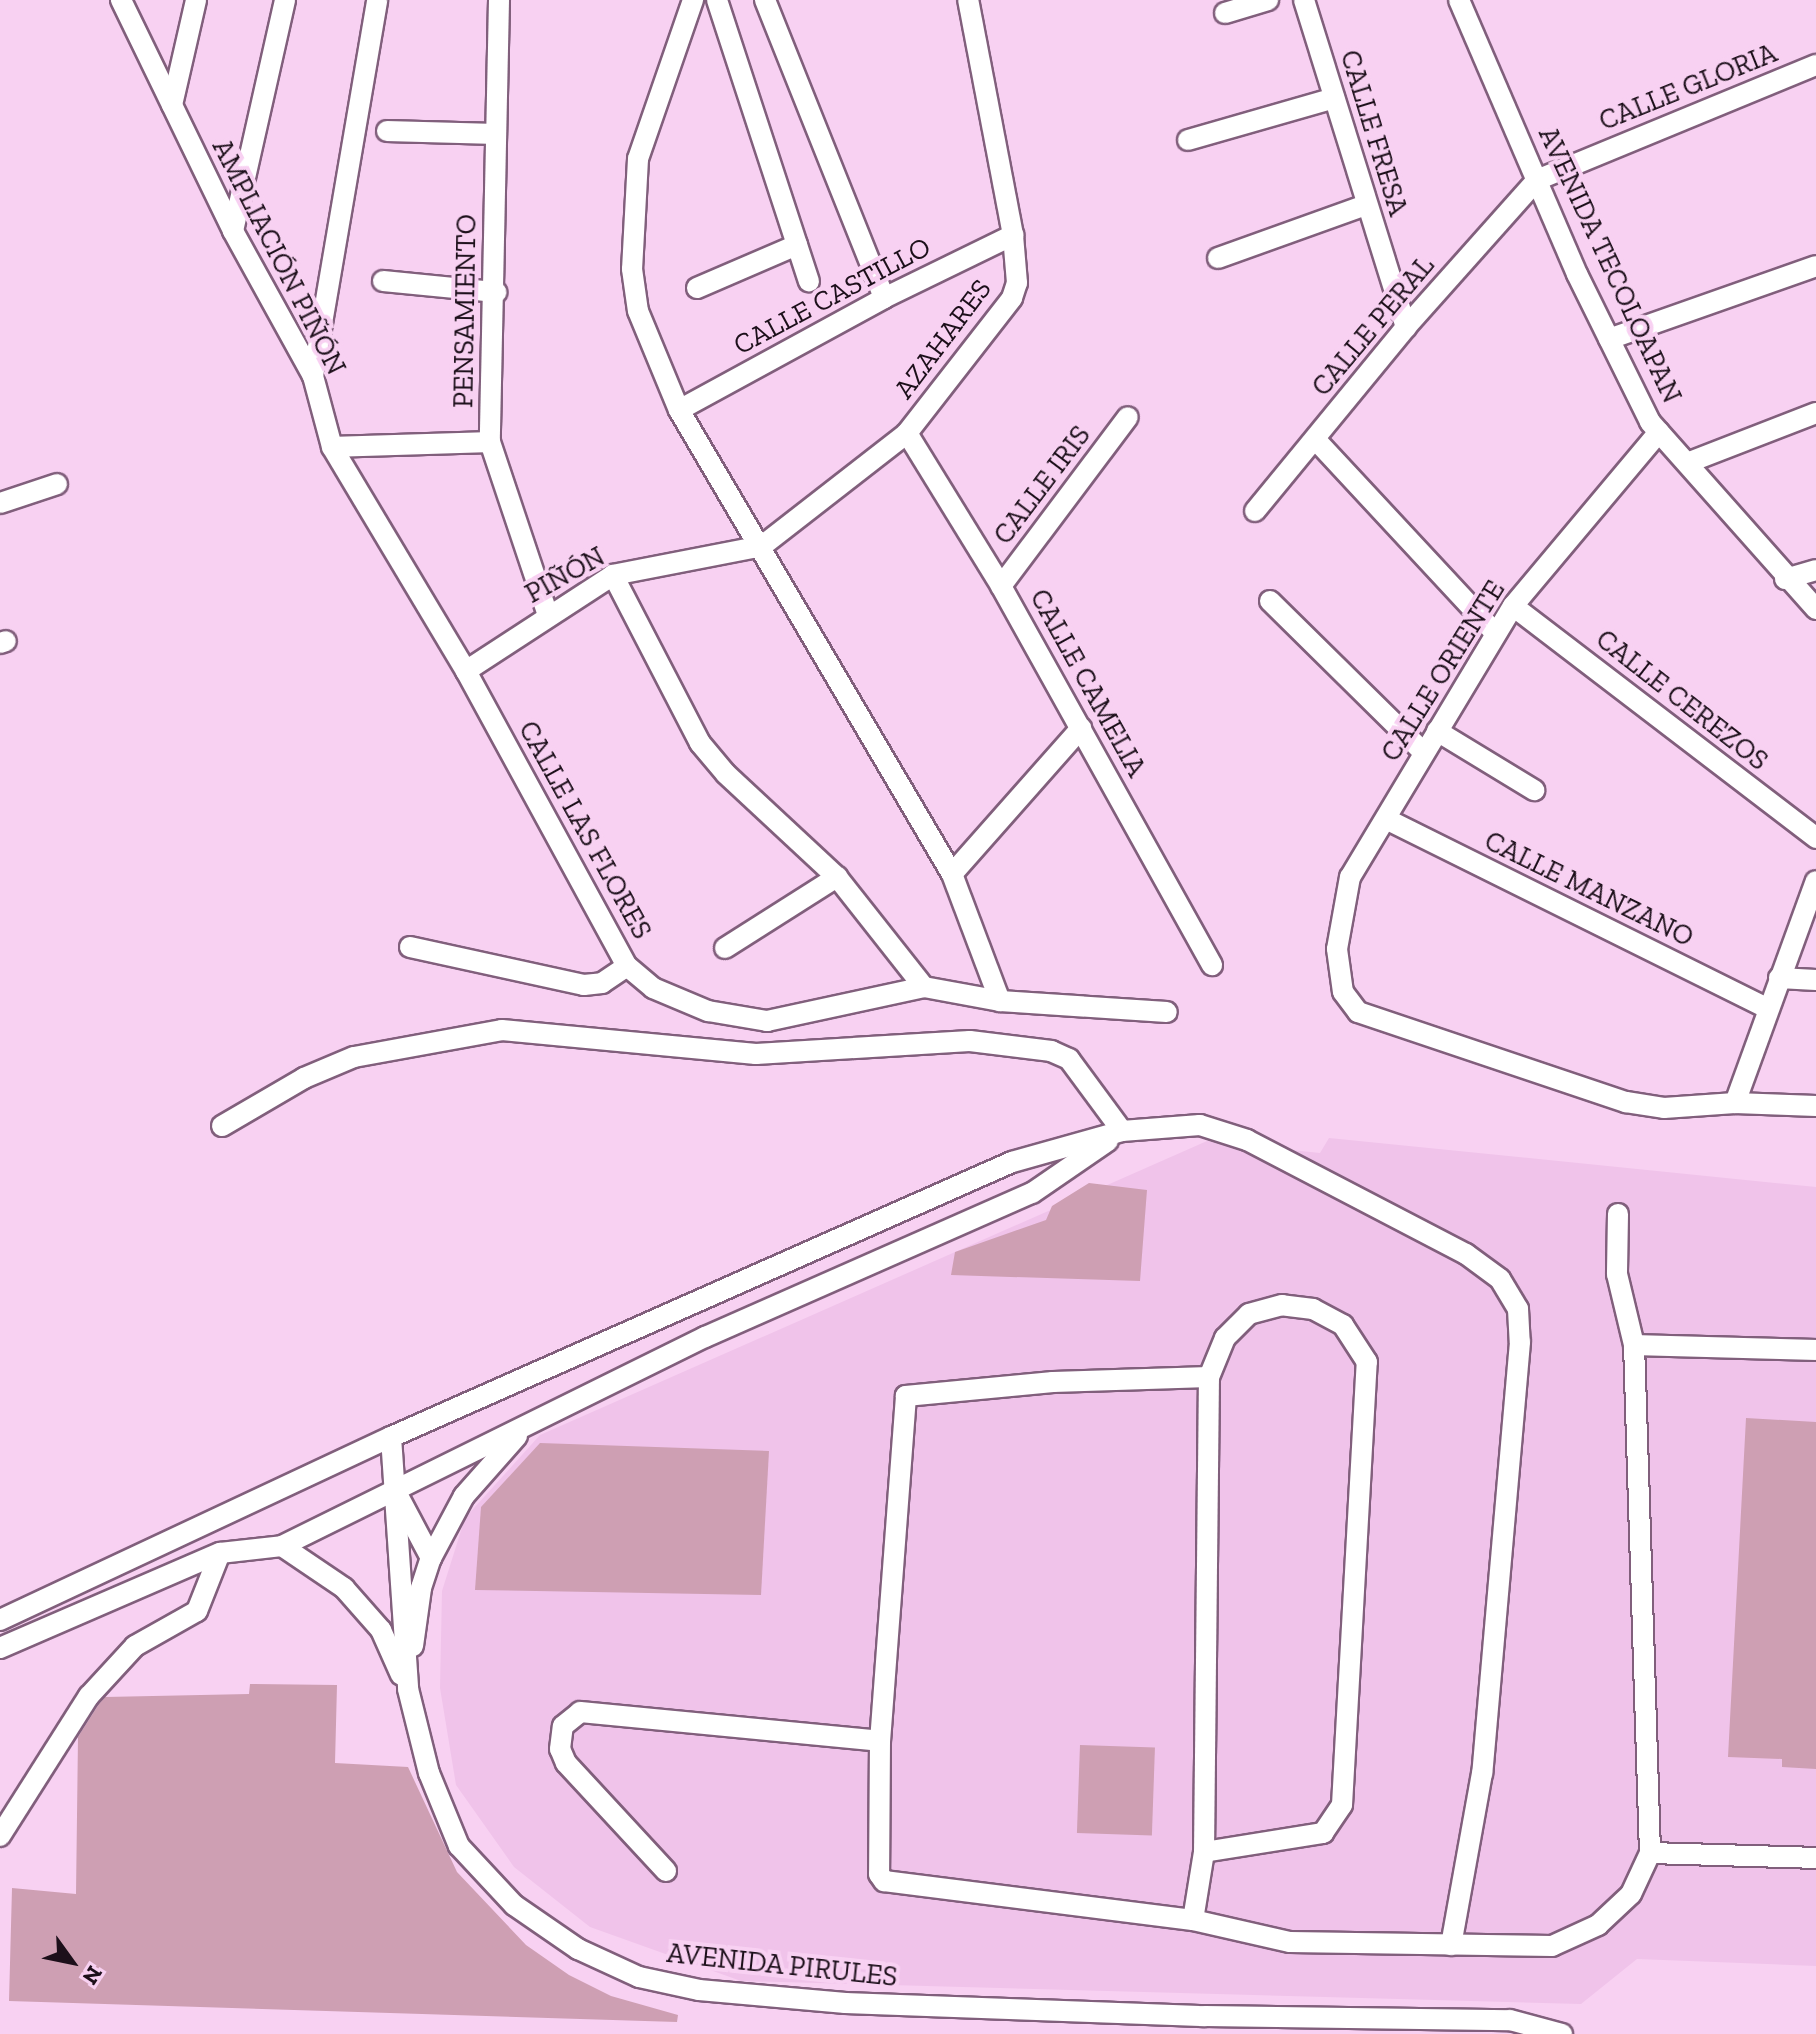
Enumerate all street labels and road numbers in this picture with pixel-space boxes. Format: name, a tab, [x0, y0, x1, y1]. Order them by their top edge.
street label: CALLE GLORIA	[1594, 36, 1782, 138]
street label: CALLE FRESA	[1333, 46, 1415, 220]
street label: AVENIDA TECOLOAPAN	[1531, 121, 1689, 409]
street label: AMPLIACIÓN PIÑÓN	[205, 133, 353, 381]
street label: PENSAMIENTO	[447, 214, 483, 408]
street label: CALLE CASTILLO	[728, 230, 936, 362]
street label: CALLE PERAL	[1305, 249, 1441, 403]
street label: AZAHARES	[887, 273, 999, 405]
street label: CALLE IRIS	[987, 419, 1097, 551]
street label: PIÑÓN	[519, 539, 611, 611]
street label: CALLE ORIENTE	[1374, 574, 1512, 768]
street label: CALLE CAMELIA	[1023, 583, 1153, 783]
street label: CALLE CEREZOS	[1589, 622, 1775, 778]
street label: CALLE LAS FLORES	[511, 715, 659, 945]
street label: CALLE MANZANO	[1479, 824, 1699, 954]
street label: AVENIDA PIRULES	[665, 1936, 899, 1994]

